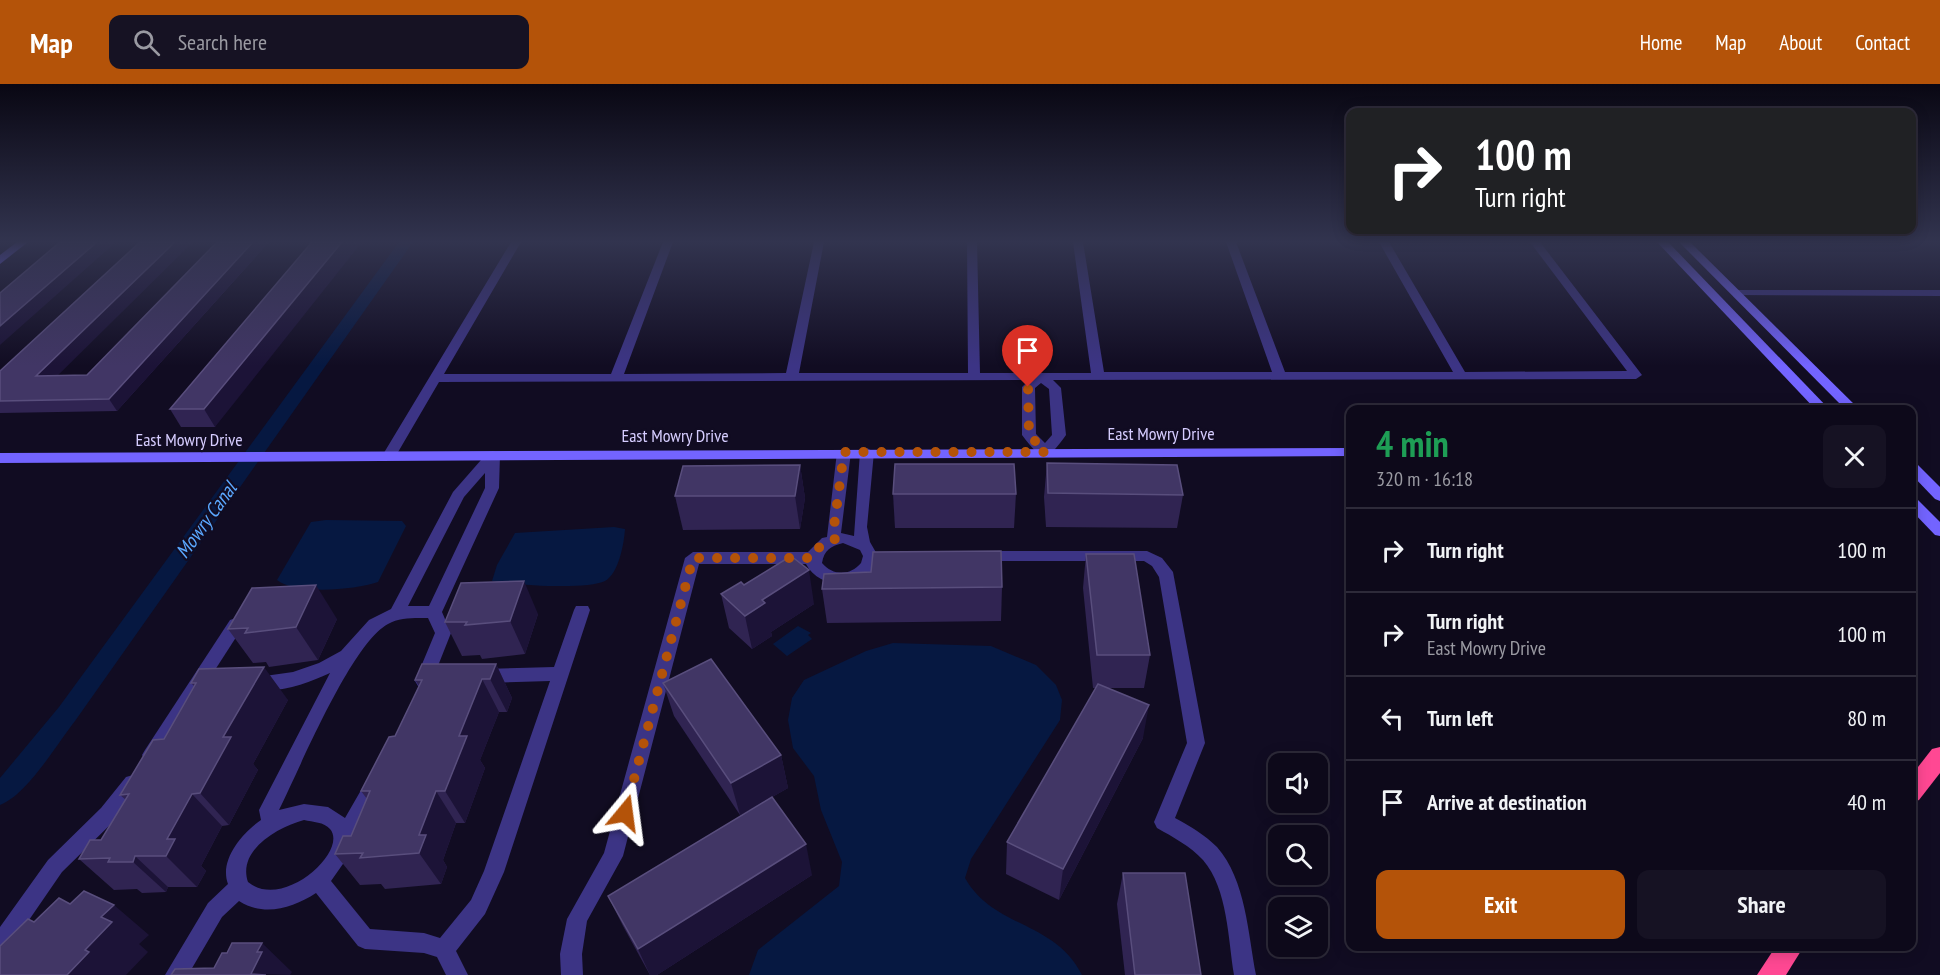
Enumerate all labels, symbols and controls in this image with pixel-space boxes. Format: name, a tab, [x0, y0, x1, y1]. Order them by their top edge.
search box	[109, 15, 529, 69]
text: Map	[30, 24, 73, 61]
icon: search	[130, 26, 163, 59]
text: Search here	[178, 28, 267, 56]
text: Home	[1640, 29, 1682, 56]
text: Map	[1715, 29, 1746, 56]
text: About	[1779, 29, 1822, 56]
text: Contact	[1855, 29, 1910, 56]
text: 100 m	[1475, 127, 1572, 182]
icon: right	[1376, 132, 1454, 210]
text: Turn right	[1475, 180, 1566, 214]
pin	[1002, 325, 1053, 387]
icon: arrive	[1011, 334, 1044, 367]
text: 4 min	[1376, 420, 1449, 467]
street label: East Mowry Drive	[1107, 422, 1215, 445]
street label: East Mowry Drive	[621, 424, 729, 447]
button: close	[1823, 425, 1886, 488]
street label: East Mowry Drive	[135, 428, 243, 451]
text: 320 m · 16:18	[1376, 466, 1473, 492]
water label: Mowry Canal	[170, 475, 244, 563]
icon: right	[1376, 534, 1409, 567]
text: Turn right	[1427, 536, 1504, 564]
text: 100 m	[1837, 536, 1886, 564]
text: Turn right	[1427, 607, 1504, 635]
icon: right	[1376, 618, 1409, 651]
text: 100 m	[1837, 620, 1886, 648]
text: East Mowry Drive	[1427, 635, 1546, 661]
icon: left	[1376, 702, 1409, 735]
text: Turn left	[1427, 704, 1493, 732]
text: 80 m	[1847, 704, 1886, 732]
map controls	[1268, 753, 1328, 957]
button: sound	[1268, 753, 1328, 813]
position arrow	[593, 781, 657, 845]
icon: arrive	[1376, 786, 1409, 819]
text: Arrive at destination	[1427, 788, 1587, 816]
text: 40 m	[1847, 788, 1886, 816]
button: search	[1268, 825, 1328, 885]
button: Exit	[1376, 870, 1625, 939]
button: Share	[1637, 870, 1886, 939]
button: layers	[1268, 897, 1328, 957]

